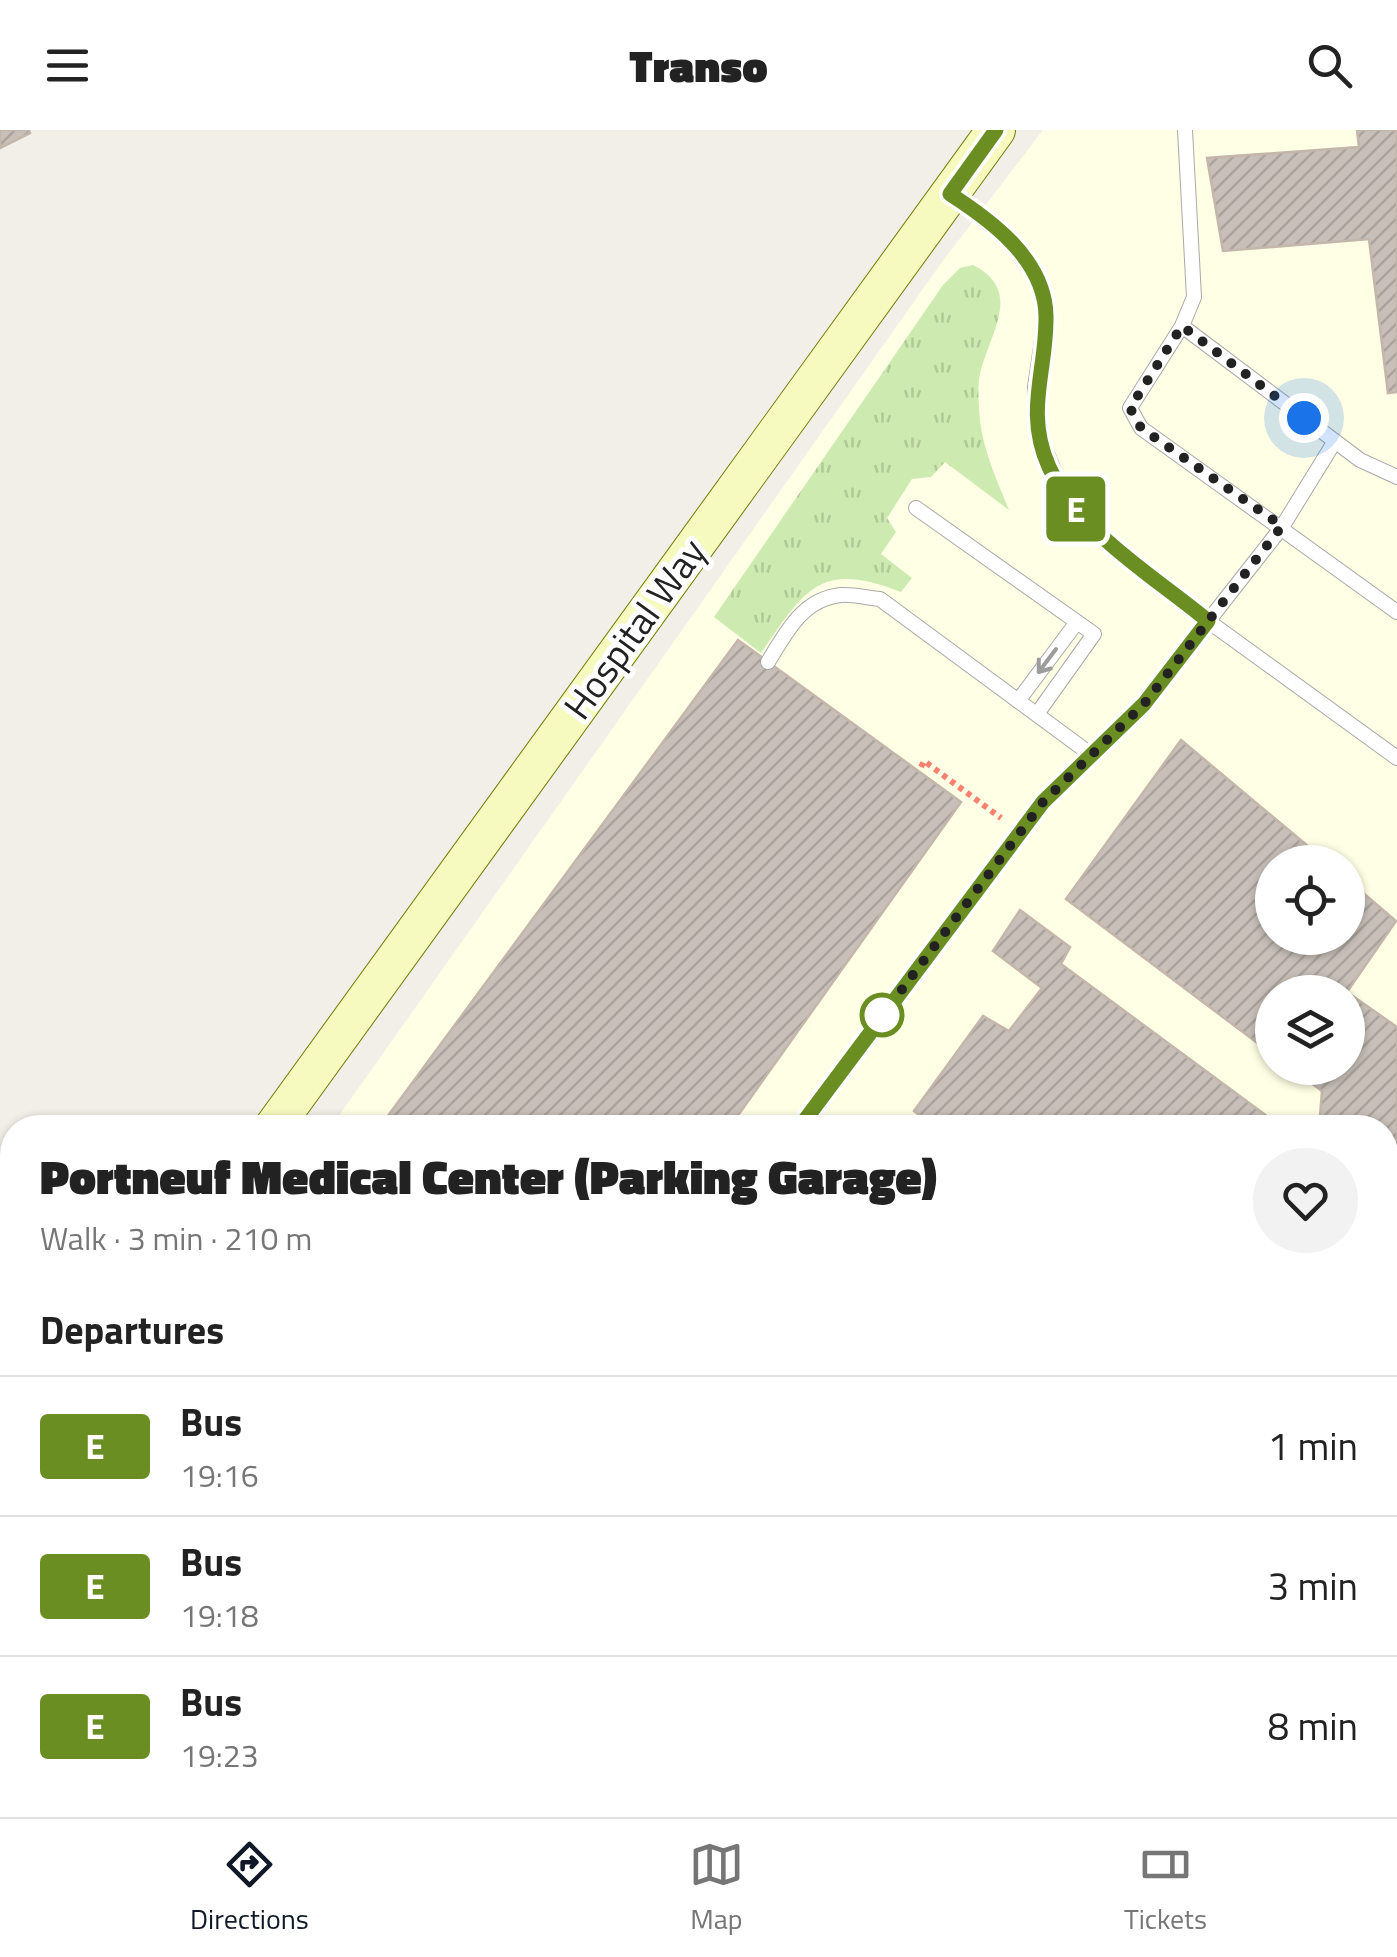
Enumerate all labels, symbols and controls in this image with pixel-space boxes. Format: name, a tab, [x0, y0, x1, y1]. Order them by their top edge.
text: Transo	[629, 31, 768, 99]
icon: menu	[40, 38, 95, 93]
icon: search	[1302, 38, 1357, 93]
your location	[1279, 393, 1329, 443]
line badge: E	[1044, 476, 1108, 542]
text: E	[1066, 482, 1086, 536]
street label: Hospital Way	[549, 526, 720, 731]
one-way arrow	[1037, 647, 1058, 674]
map controls	[1255, 845, 1365, 1085]
button: locate	[1255, 845, 1365, 955]
button: layers	[1255, 975, 1365, 1085]
unlabelled marker	[861, 994, 903, 1036]
text: Portneuf Medical Center (Parking Garage)	[40, 1140, 937, 1213]
button: heart	[1253, 1148, 1358, 1253]
text: Walk · 3 min · 210 m	[40, 1214, 312, 1262]
text: Departures	[40, 1301, 224, 1359]
text: Bus	[180, 1393, 242, 1451]
text: 1 min	[1268, 1417, 1358, 1475]
text: E	[85, 1419, 105, 1473]
text: 19:16	[180, 1451, 259, 1499]
text: Bus	[180, 1533, 242, 1591]
text: 3 min	[1268, 1557, 1358, 1615]
text: E	[85, 1559, 105, 1613]
text: 19:18	[180, 1591, 259, 1639]
text: Bus	[180, 1673, 242, 1731]
text: 8 min	[1268, 1697, 1358, 1755]
text: E	[85, 1699, 105, 1753]
text: 19:23	[180, 1731, 259, 1779]
tab: Directions	[190, 1837, 309, 1940]
tab: Map	[689, 1837, 744, 1940]
tab: Tickets	[1124, 1837, 1207, 1940]

